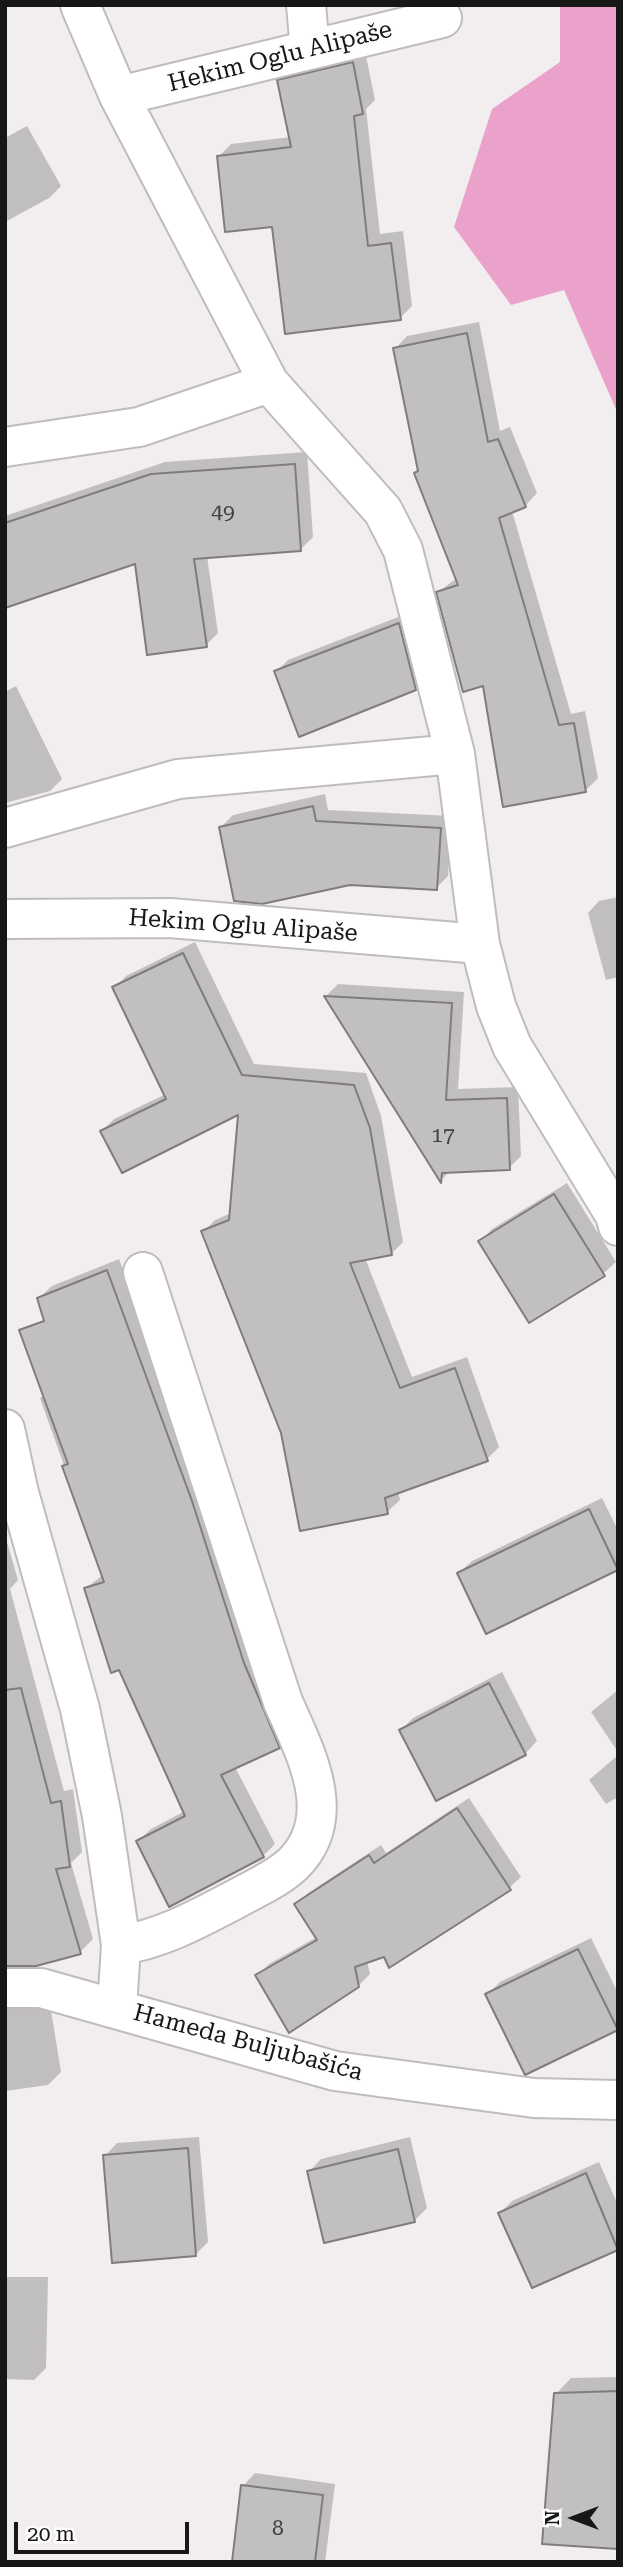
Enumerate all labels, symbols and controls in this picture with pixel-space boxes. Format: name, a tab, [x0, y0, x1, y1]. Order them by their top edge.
street label: Hekim Oglu Alipaše	[165, 15, 395, 99]
house number: 49	[211, 500, 235, 526]
street label: Hekim Oglu Alipaše	[127, 904, 359, 948]
house number: 17	[431, 1123, 455, 1149]
street label: Hameda Buljubašića	[130, 1998, 366, 2088]
north arrow	[539, 2483, 609, 2553]
scale bar	[18, 2508, 192, 2552]
text: N	[541, 2511, 564, 2525]
house number: 8	[272, 2516, 284, 2542]
text: 20 m	[27, 2522, 75, 2546]

